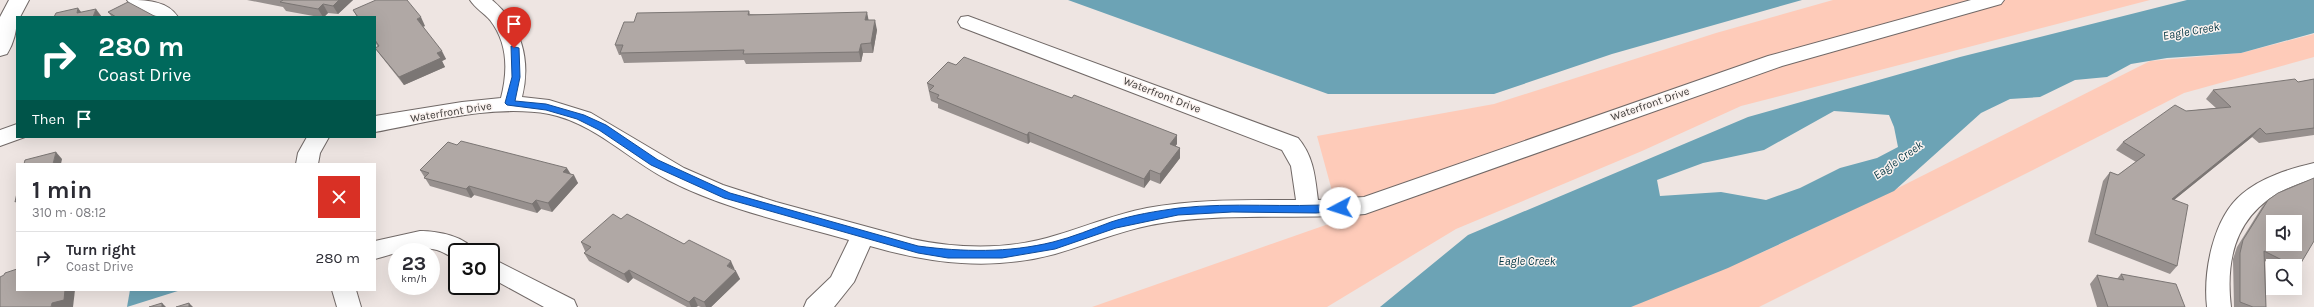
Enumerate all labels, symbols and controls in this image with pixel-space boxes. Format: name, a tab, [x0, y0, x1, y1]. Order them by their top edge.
pin	[497, 7.0, 531, 48]
icon: arrive	[503, 13, 525, 35]
water label: Eagle Creek	[2162, 19, 2221, 43]
text: 280 m	[98, 30, 184, 63]
icon: right	[32, 32, 84, 84]
text: Coast Drive	[98, 64, 191, 86]
street label: Waterfront Drive	[1121, 74, 1203, 116]
street label: Waterfront Drive	[1609, 84, 1691, 124]
street label: Waterfront Drive	[409, 99, 493, 125]
icon: arrive	[73, 108, 95, 130]
text: Then	[32, 110, 65, 128]
water label: Eagle Creek	[1871, 137, 1926, 182]
text: 1 min	[32, 176, 92, 204]
button: close	[318, 176, 360, 218]
position arrow	[1319, 187, 1361, 229]
text: 310 m · 08:12	[32, 205, 106, 220]
map controls	[2266, 215, 2302, 295]
button: sound	[2266, 215, 2302, 251]
text: Turn right	[66, 241, 136, 259]
speed limit sign: 30	[448, 243, 500, 295]
icon: right	[32, 247, 54, 269]
text: 280 m	[316, 249, 360, 267]
text: 23	[402, 252, 426, 275]
water label: Eagle Creek	[1498, 254, 1557, 268]
text: Coast Drive	[66, 259, 133, 274]
button: search	[2266, 259, 2302, 295]
text: km/h	[401, 273, 427, 285]

